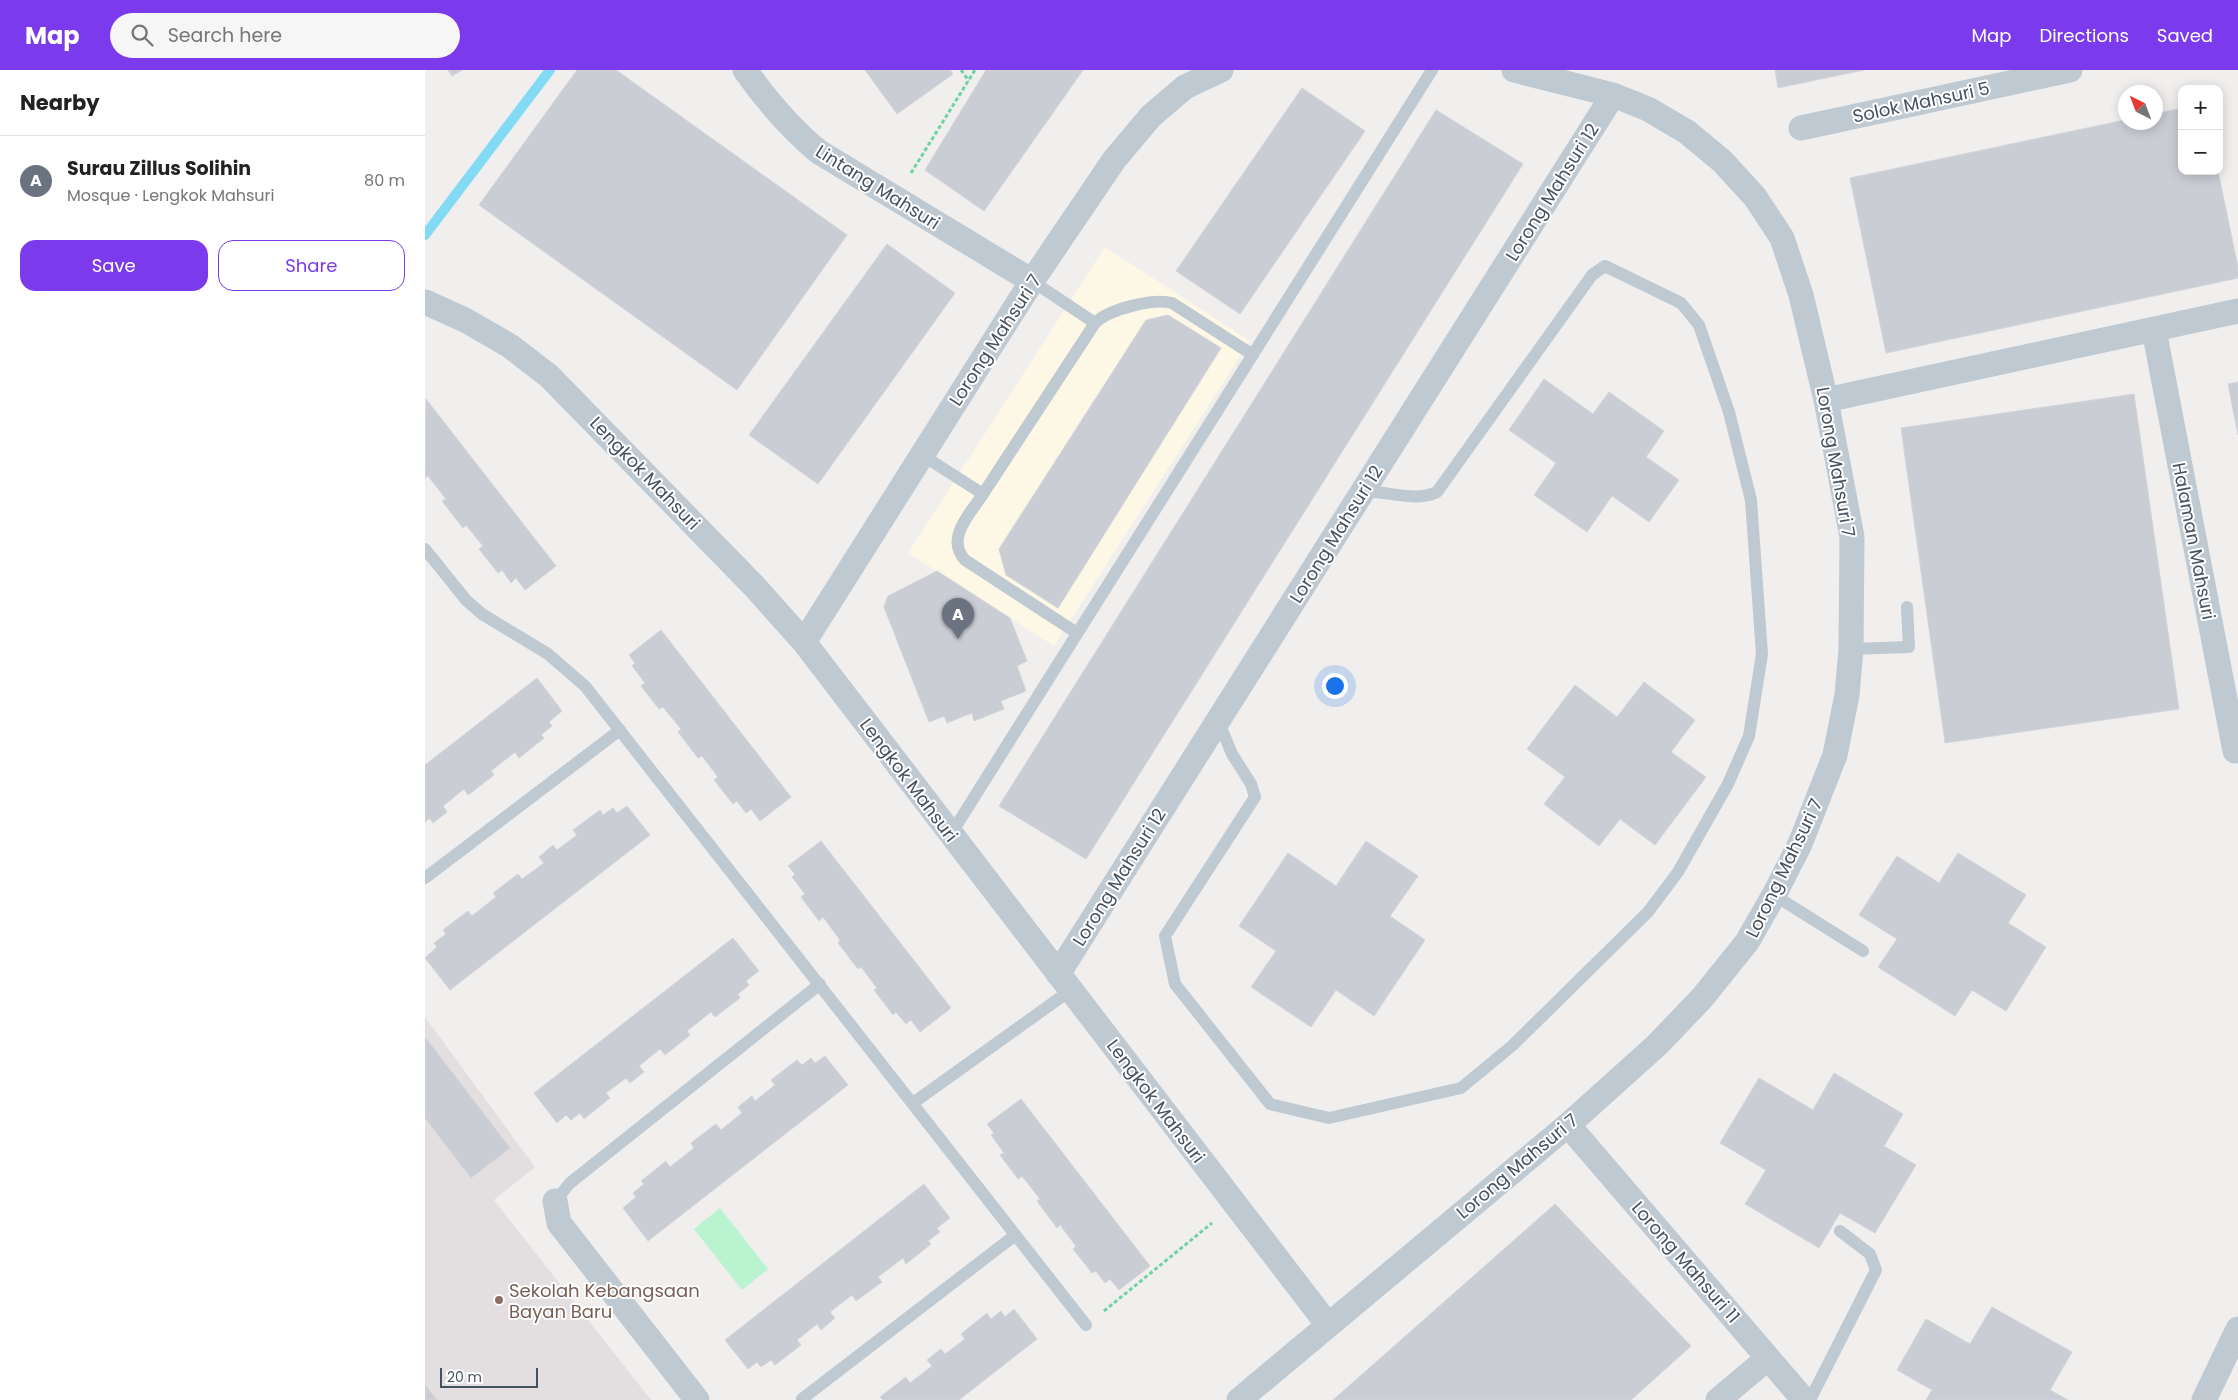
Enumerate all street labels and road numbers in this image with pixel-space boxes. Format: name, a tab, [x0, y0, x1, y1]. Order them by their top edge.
street label: Solok Mahsuri 5	[1850, 75, 1992, 129]
street label: Lorong Mahsuri 12	[1499, 118, 1605, 266]
street label: Lintang Mahsuri	[811, 139, 945, 235]
street label: Lorong Mahsuri 7	[943, 269, 1047, 411]
street label: Lorong Mahsuri 7	[1811, 385, 1862, 539]
street label: Lengkok Mahsuri	[584, 411, 706, 535]
street label: Lorong Mahsuri 12	[1283, 460, 1389, 608]
street label: Halaman Mahsuri	[2167, 460, 2221, 622]
street label: Lengkok Mahsuri	[854, 713, 964, 847]
street label: Lorong Mahsuri 7	[1739, 794, 1829, 942]
street label: Lorong Mahsuri 12	[1066, 803, 1172, 951]
street label: Lengkok Mahsuri	[1101, 1034, 1211, 1168]
street label: Lorong Mahsuri 7	[1451, 1107, 1583, 1224]
street label: Lorong Mahsuri 11	[1626, 1196, 1746, 1328]

